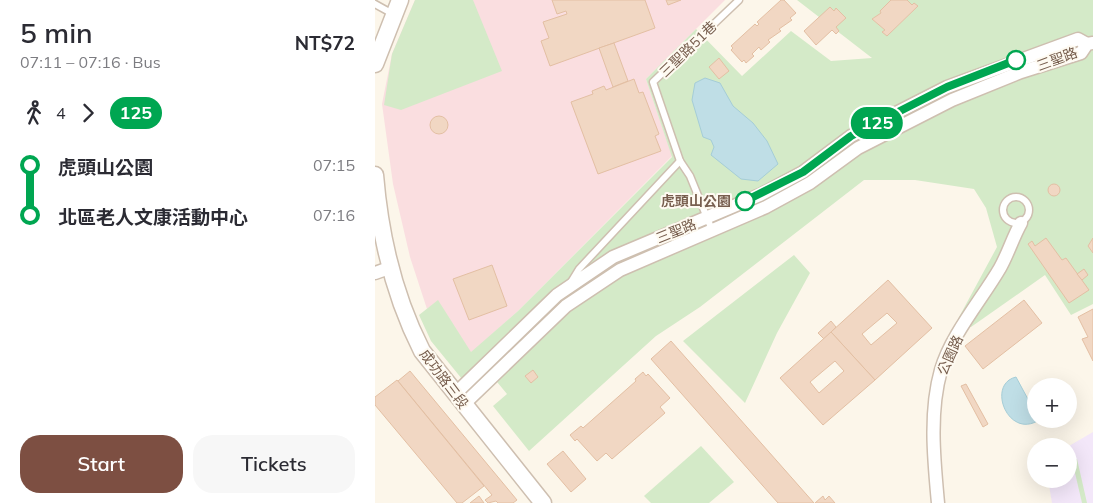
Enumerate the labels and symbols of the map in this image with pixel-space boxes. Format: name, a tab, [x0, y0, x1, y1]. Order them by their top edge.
street label: 三聖路51巷	[656, 17, 720, 81]
street label: 三聖路	[1034, 43, 1080, 75]
unlabelled marker	[1006, 50, 1026, 70]
line badge: 125	[848, 107, 906, 139]
marker: 虎頭山公園	[735, 191, 755, 211]
place label: 虎頭山公園	[661, 192, 731, 210]
street label: 三聖路	[653, 215, 699, 247]
street label: 公園路	[933, 332, 967, 378]
street label: 成功路三段	[416, 346, 472, 412]

